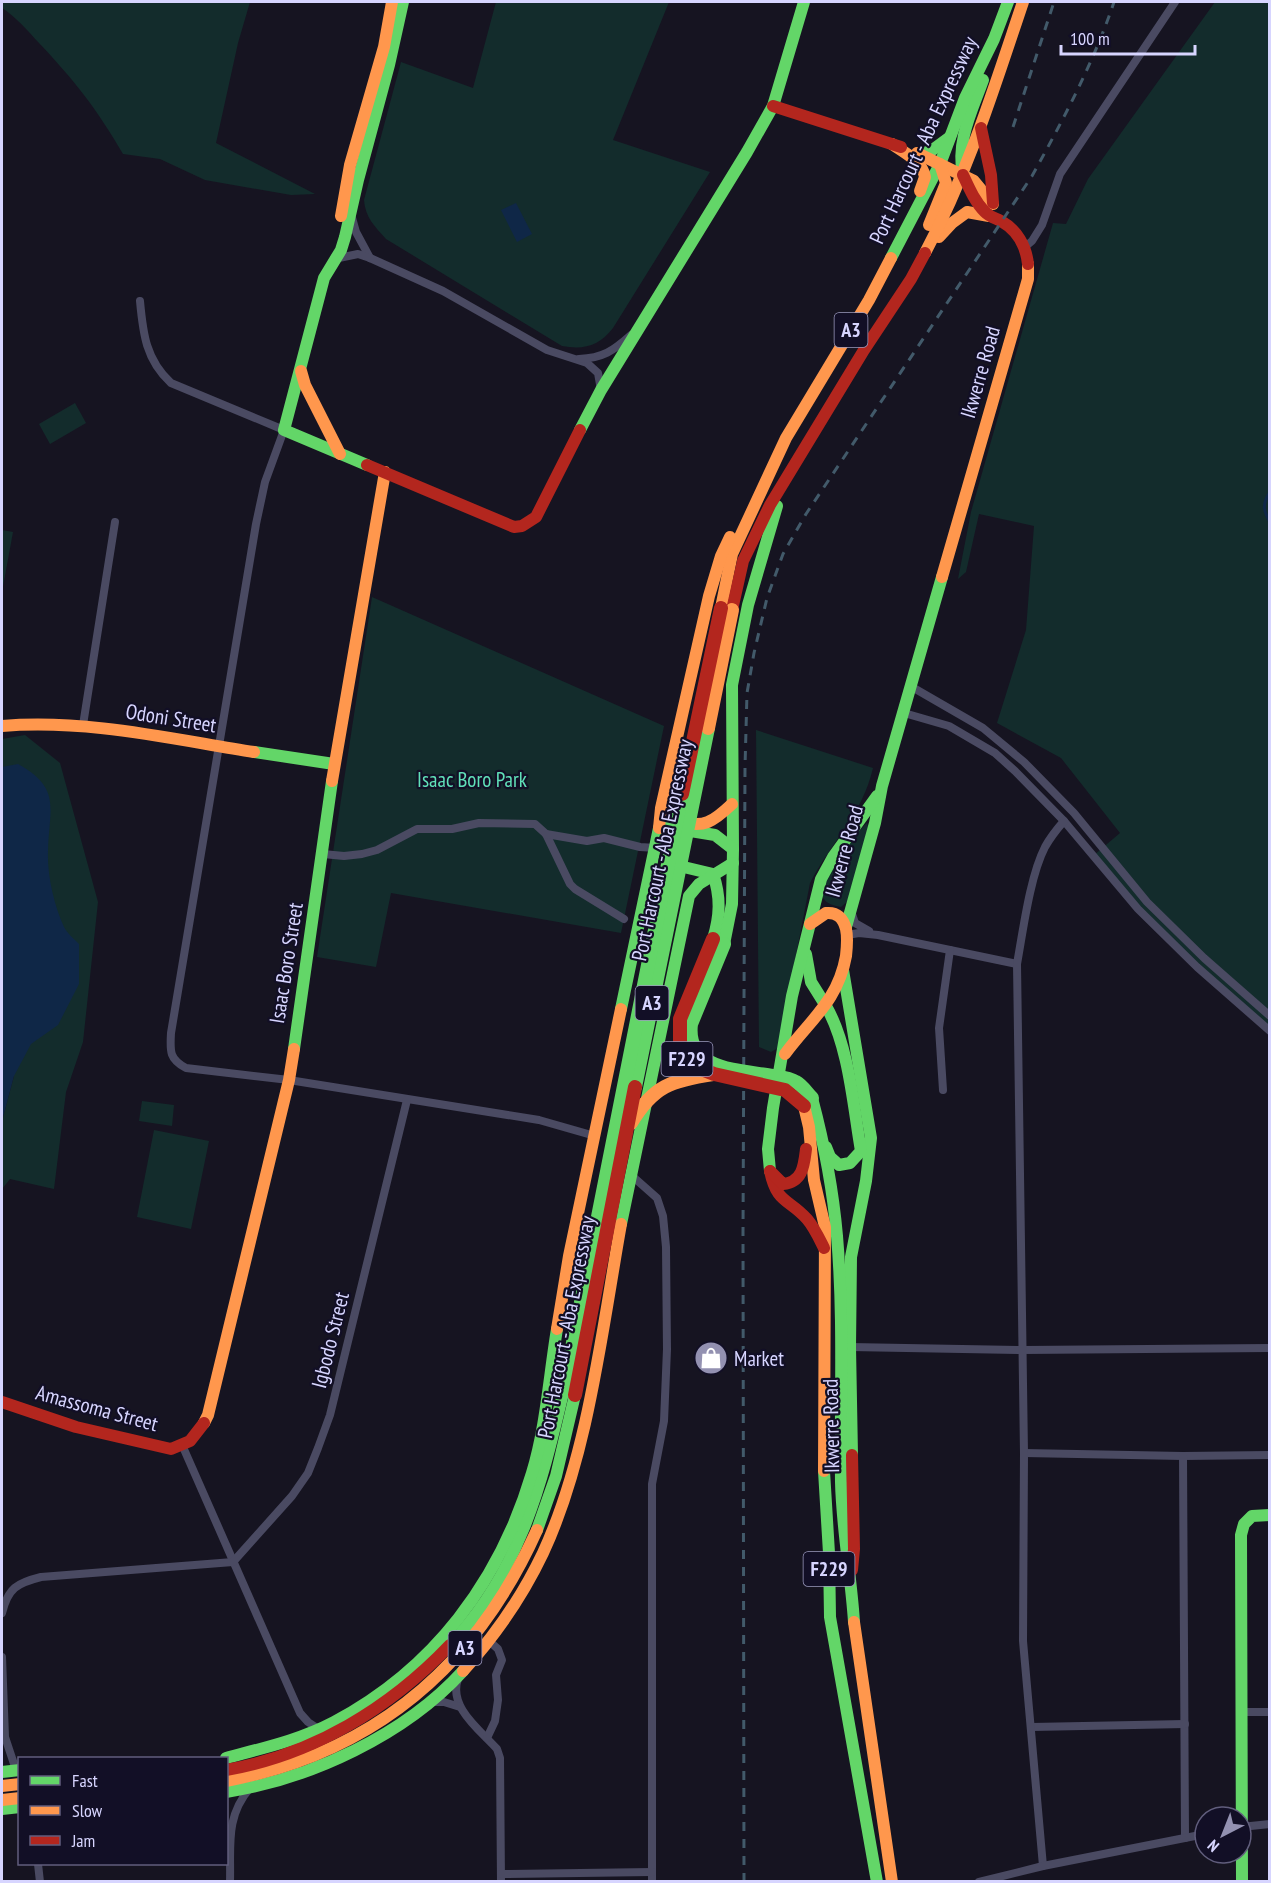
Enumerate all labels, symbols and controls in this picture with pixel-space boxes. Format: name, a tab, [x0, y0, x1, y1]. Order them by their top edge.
scale bar	[1061, 18, 1194, 56]
text: 100 m	[1070, 27, 1110, 50]
street label: Port Harcourt - Aba Expressway	[863, 32, 983, 248]
road number: A3	[834, 313, 868, 347]
street label: Ikwerre Road	[954, 323, 1006, 421]
street label: Odoni Street	[124, 698, 218, 739]
street label: Port Harcourt - Aba Expressway	[625, 737, 699, 963]
park label: Isaac Boro Park	[417, 766, 527, 793]
street label: Ikwerre Road	[819, 802, 869, 900]
street label: Isaac Boro Street	[263, 900, 309, 1025]
road number: A3	[636, 986, 668, 1020]
road number: F229	[662, 1042, 712, 1076]
street label: Port Harcourt - Aba Expressway	[531, 1213, 601, 1441]
street label: Igbodo Street	[305, 1289, 355, 1391]
shop icon: Market	[693, 1340, 729, 1376]
place label: Market	[734, 1345, 784, 1372]
street label: Amassoma Street	[33, 1379, 161, 1437]
street label: Ikwerre Road	[817, 1379, 845, 1473]
road number: F229	[804, 1552, 854, 1586]
road number: A3	[448, 1631, 482, 1665]
legend	[18, 1757, 228, 1865]
text: Fast	[72, 1769, 98, 1792]
text: Slow	[72, 1799, 103, 1822]
north arrow	[1193, 1805, 1253, 1865]
text: Jam	[71, 1829, 95, 1852]
text: N	[1203, 1836, 1223, 1856]

